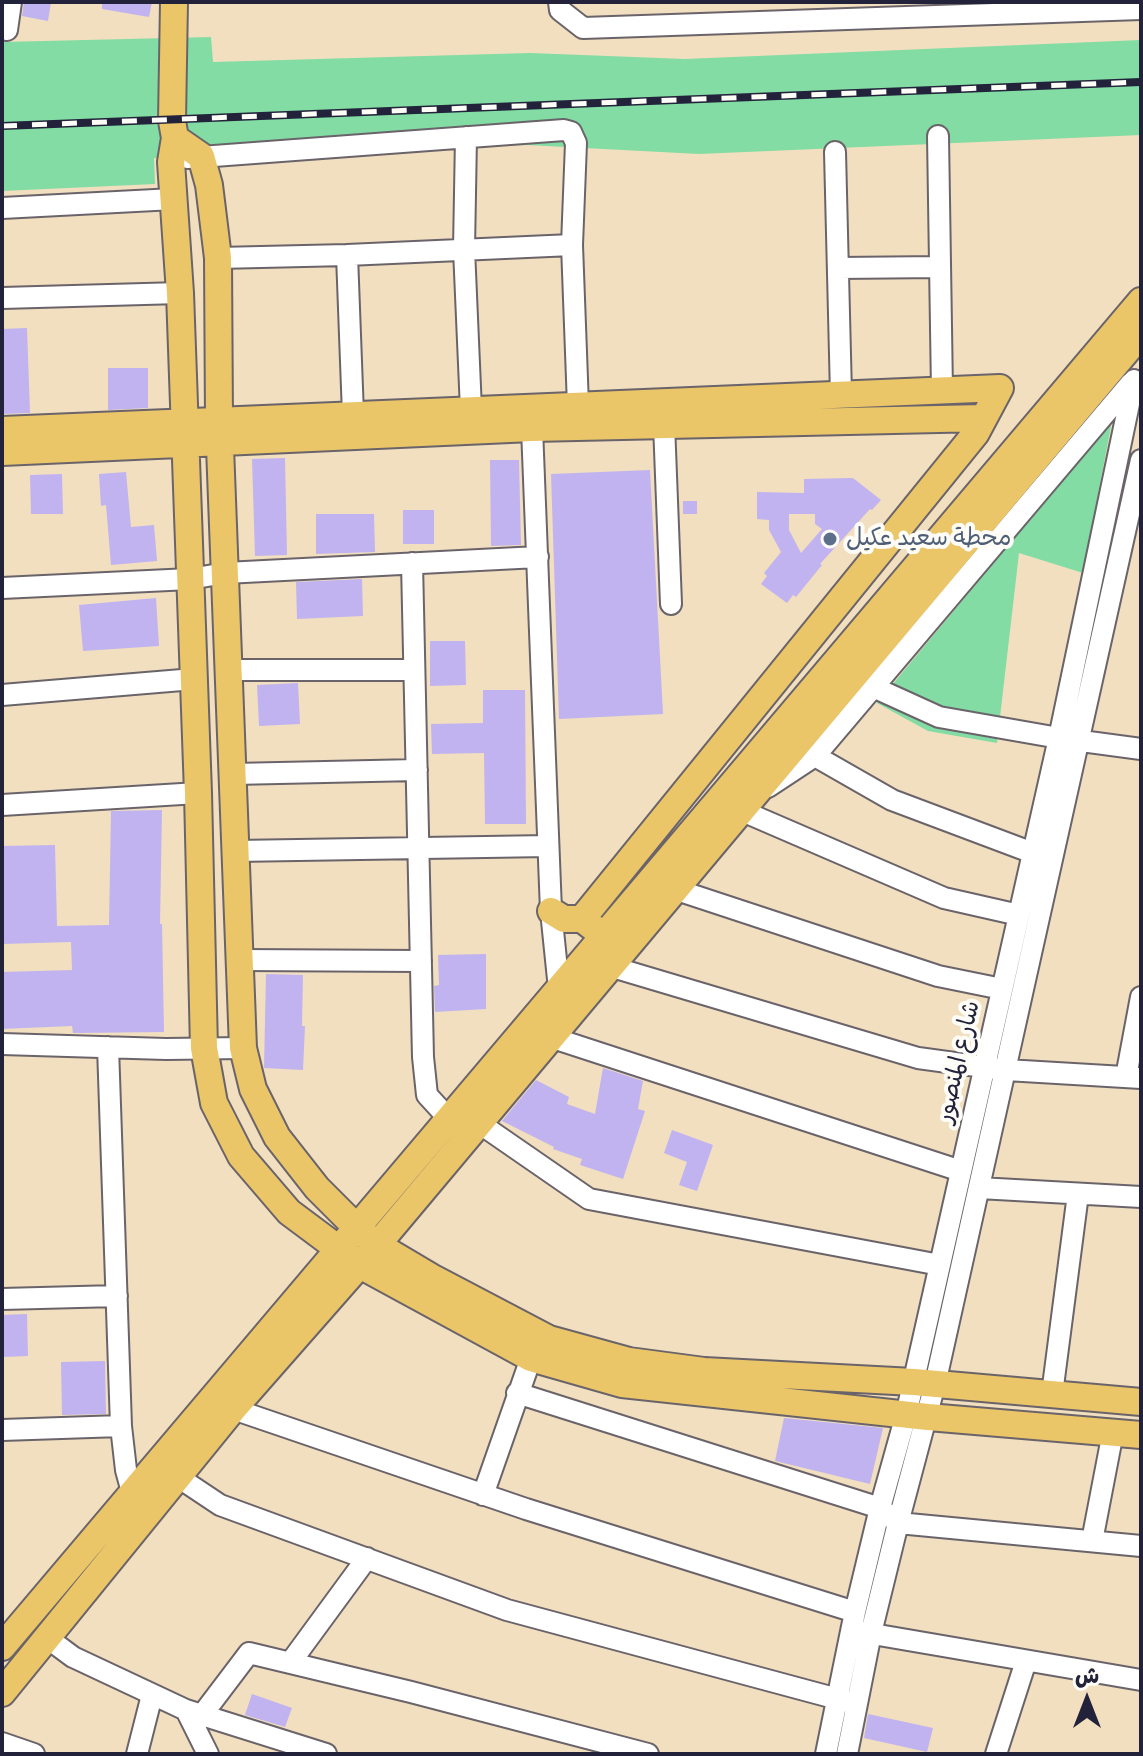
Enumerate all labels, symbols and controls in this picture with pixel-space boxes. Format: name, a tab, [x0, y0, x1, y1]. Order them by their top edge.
place label: محطة سعيد عكيل	[846, 525, 1011, 553]
marker: محطة سعيد عكيل	[821, 530, 839, 548]
street label: شارع المنصور	[931, 998, 987, 1126]
north arrow	[1047, 1660, 1127, 1740]
text: ش	[1075, 1662, 1099, 1690]

